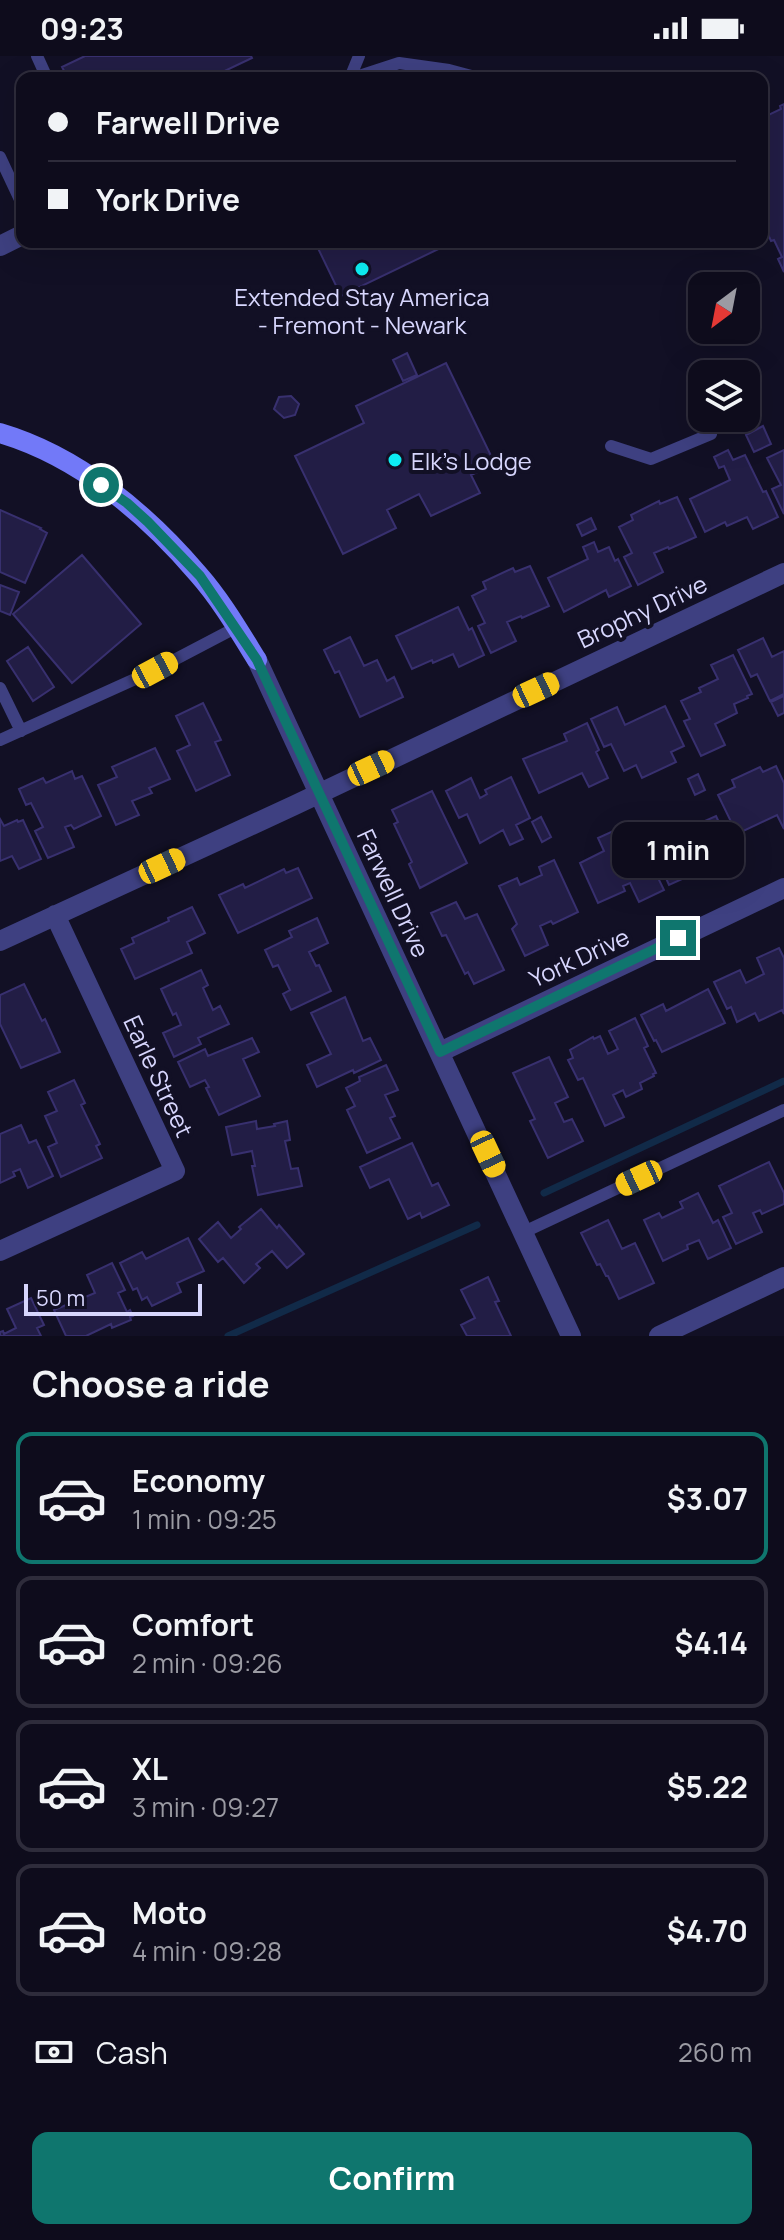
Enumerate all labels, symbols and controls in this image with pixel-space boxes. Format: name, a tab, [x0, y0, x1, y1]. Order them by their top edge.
text: 09:23	[40, 8, 124, 49]
text: Farwell Drive	[96, 102, 280, 143]
text: York Drive	[96, 179, 240, 220]
marker: Extended Stay America - Fremont - Newark	[353, 260, 371, 278]
north arrow	[688, 272, 760, 344]
map controls	[688, 272, 760, 432]
place label: Extended Stay America - Fremont - Newark	[234, 280, 490, 341]
button: layers	[688, 360, 760, 432]
place label: Elk's Lodge	[411, 444, 532, 477]
marker: Elk's Lodge	[386, 451, 404, 469]
route start	[83, 467, 119, 503]
street label: Brophy Drive	[572, 567, 712, 655]
car	[128, 648, 182, 692]
car	[509, 669, 563, 711]
car	[344, 747, 398, 789]
callout: 1 min	[612, 822, 744, 878]
street label: Farwell Drive	[350, 824, 438, 962]
text: 1 min	[646, 832, 710, 868]
car	[135, 845, 189, 887]
street label: York Drive	[523, 919, 635, 995]
route end	[660, 920, 696, 956]
street label: Earle Street	[116, 1010, 202, 1142]
car	[467, 1127, 509, 1181]
car	[612, 1157, 666, 1199]
scale bar	[24, 1280, 202, 1316]
text: 50 m	[36, 1283, 85, 1313]
text: Choose a ride	[32, 1359, 270, 1408]
text: Economy	[132, 1460, 265, 1501]
icon: car	[36, 1462, 108, 1534]
text: $3.07	[667, 1478, 748, 1519]
text: 1 min · 09:25	[132, 1501, 277, 1537]
text: Comfort	[132, 1604, 254, 1645]
icon: car	[36, 1606, 108, 1678]
text: $4.14	[675, 1622, 748, 1663]
text: 2 min · 09:26	[132, 1645, 283, 1681]
text: XL	[132, 1748, 168, 1789]
icon: car	[36, 1750, 108, 1822]
text: $5.22	[667, 1766, 748, 1807]
text: 3 min · 09:27	[132, 1789, 279, 1825]
text: Moto	[132, 1892, 207, 1933]
icon: car	[36, 1894, 108, 1966]
text: $4.70	[667, 1910, 748, 1951]
text: 4 min · 09:28	[132, 1933, 282, 1969]
icon: cash	[32, 2030, 76, 2074]
text: Cash	[96, 2032, 168, 2073]
text: 260 m	[678, 2034, 752, 2070]
button: Confirm	[32, 2132, 752, 2224]

